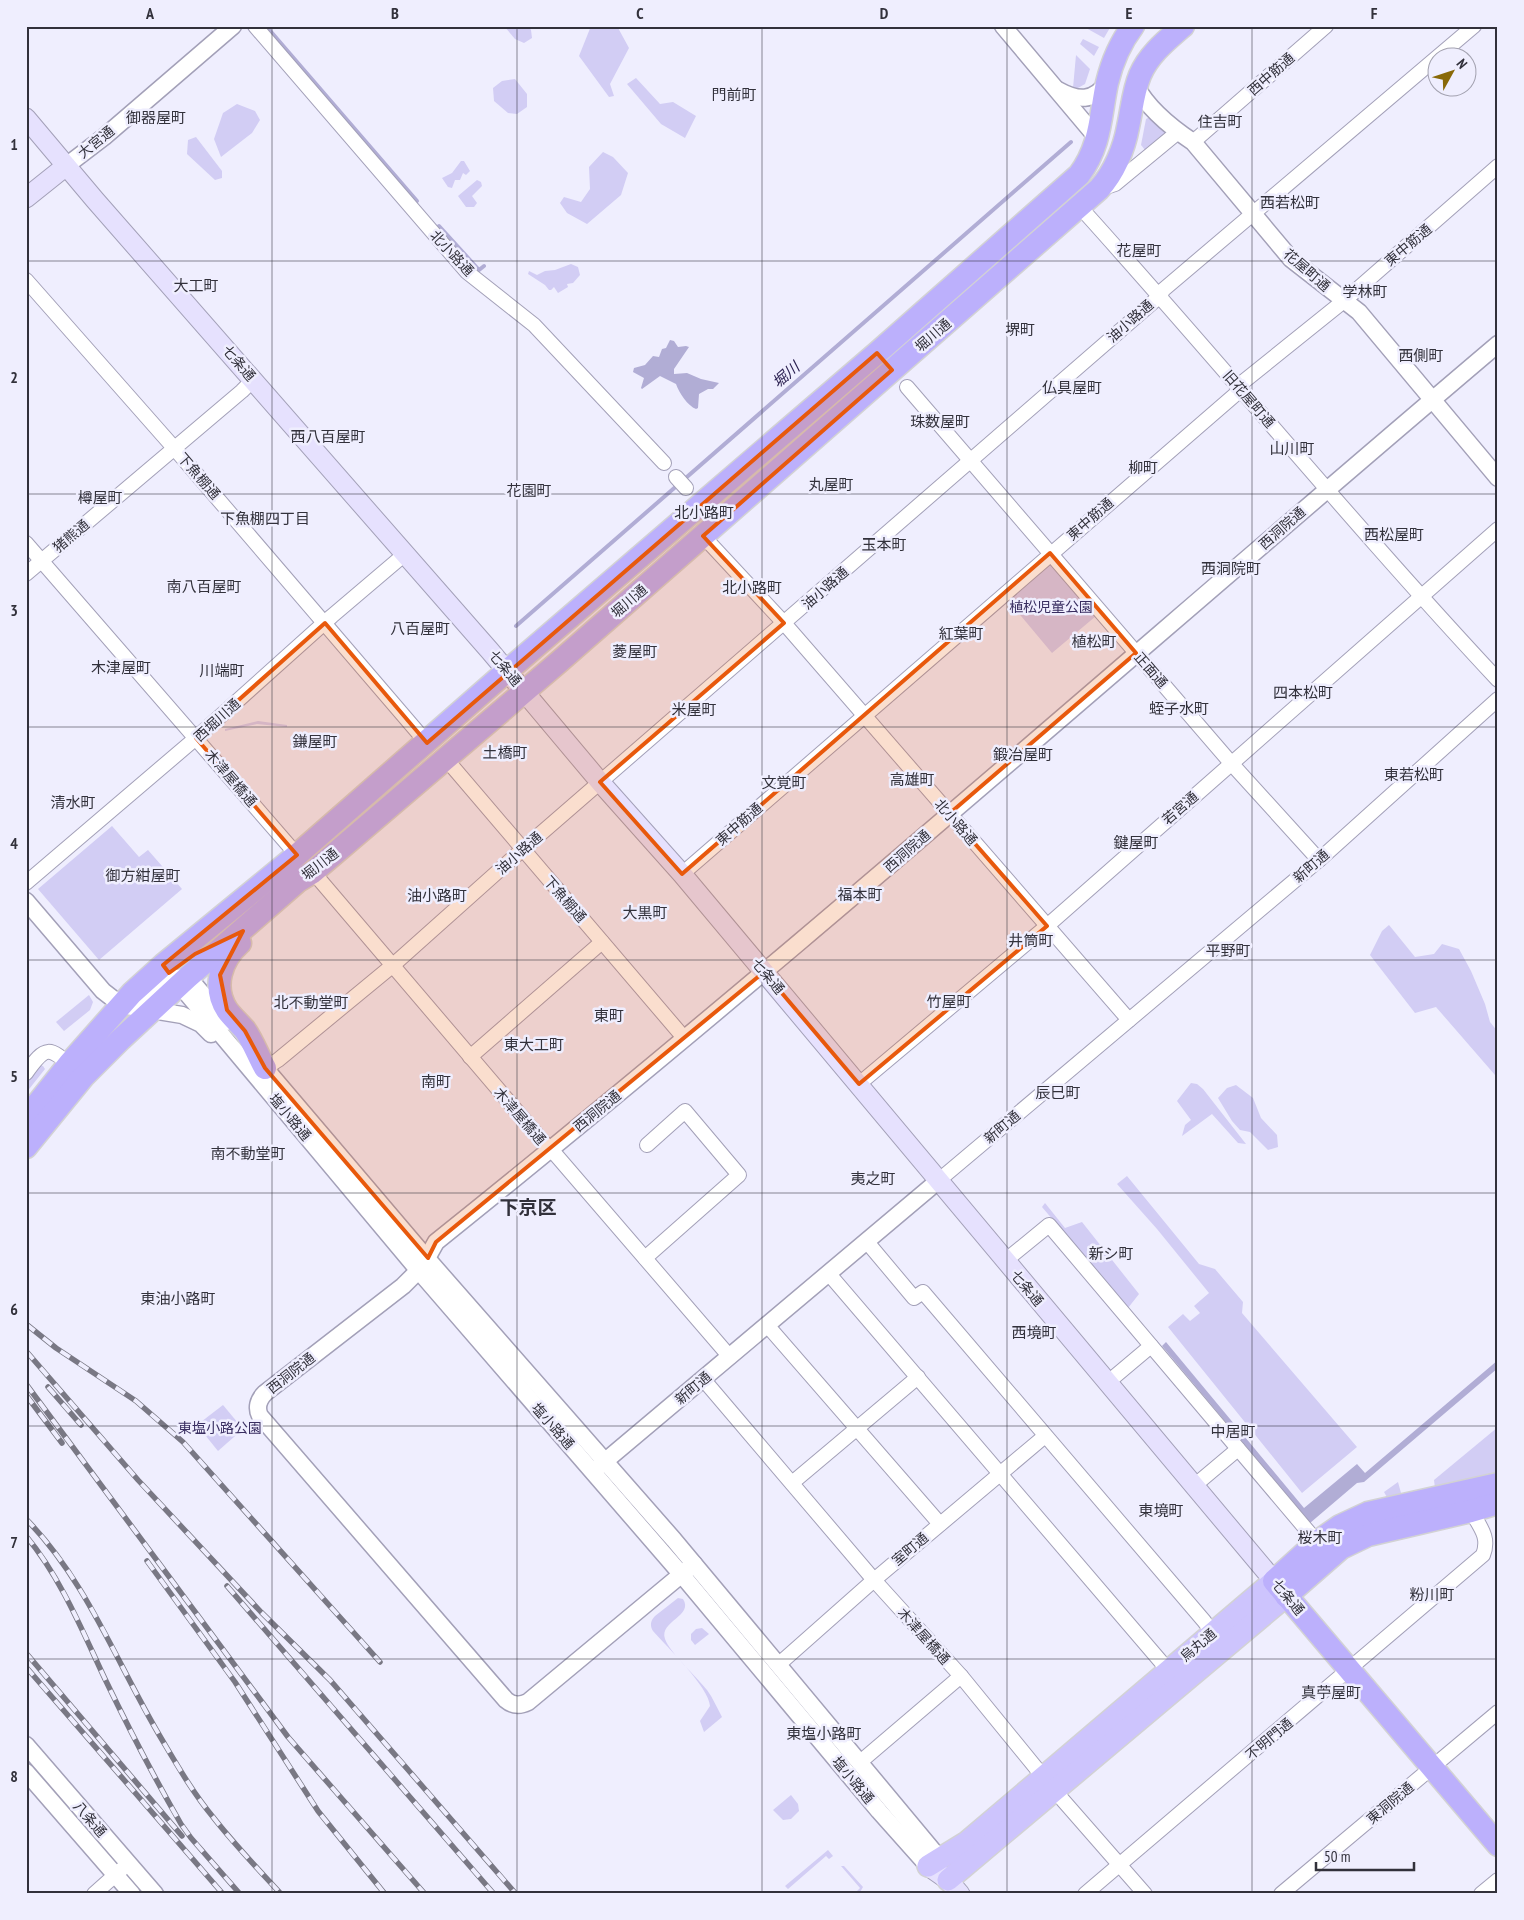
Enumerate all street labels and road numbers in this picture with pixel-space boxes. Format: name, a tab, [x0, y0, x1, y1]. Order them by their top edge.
street label: 西中筋通	[1244, 49, 1298, 99]
street label: 大宮通	[74, 122, 118, 162]
street label: 東中筋通	[1381, 220, 1435, 270]
street label: 北小路通	[426, 226, 478, 280]
street label: 花屋町通	[1280, 245, 1334, 295]
street label: 油小路通	[1103, 296, 1157, 346]
street label: 堀川通	[911, 314, 955, 356]
street label: 七条通	[218, 341, 260, 385]
street label: 旧花屋町通	[1219, 367, 1279, 431]
street label: 下魚棚通	[174, 449, 224, 503]
street label: 東中筋通	[1063, 494, 1117, 544]
street label: 西洞院通	[1255, 503, 1309, 553]
street label: 猪熊通	[49, 516, 93, 556]
street label: 油小路通	[798, 563, 852, 613]
street label: 堀川通	[607, 580, 651, 622]
street label: 七条通	[485, 646, 525, 690]
street label: 正面通	[1130, 648, 1172, 692]
street label: 西堀川通	[190, 695, 244, 745]
street label: 木津屋橋通	[201, 746, 261, 810]
street label: 若宮通	[1158, 787, 1202, 829]
street label: 北小路通	[931, 795, 981, 849]
street label: 東中筋通	[712, 799, 766, 849]
street label: 西洞院通	[880, 826, 934, 876]
street label: 油小路通	[492, 828, 546, 878]
street label: 堀川通	[298, 844, 342, 884]
street label: 新町通	[1289, 845, 1333, 887]
street label: 下魚棚通	[540, 872, 590, 926]
street label: 七条通	[748, 954, 788, 998]
street label: 木津屋橋通	[490, 1084, 550, 1148]
street label: 西洞院通	[570, 1086, 624, 1136]
street label: 塩小路通	[265, 1090, 315, 1144]
street label: 新町通	[980, 1107, 1024, 1147]
street label: 七条通	[1007, 1266, 1047, 1310]
street label: 西洞院通	[263, 1349, 319, 1397]
street label: 新町通	[671, 1368, 715, 1408]
street label: 塩小路通	[528, 1399, 578, 1453]
street label: 室町通	[888, 1529, 932, 1569]
street label: 七条通	[1268, 1575, 1308, 1619]
street label: 木津屋橋通	[894, 1604, 954, 1668]
street label: 烏丸通	[1176, 1625, 1220, 1665]
street label: 不明門通	[1242, 1714, 1296, 1764]
street label: 塩小路通	[828, 1753, 878, 1807]
street label: 東洞院通	[1363, 1778, 1417, 1828]
street label: 八条通	[69, 1797, 111, 1841]

